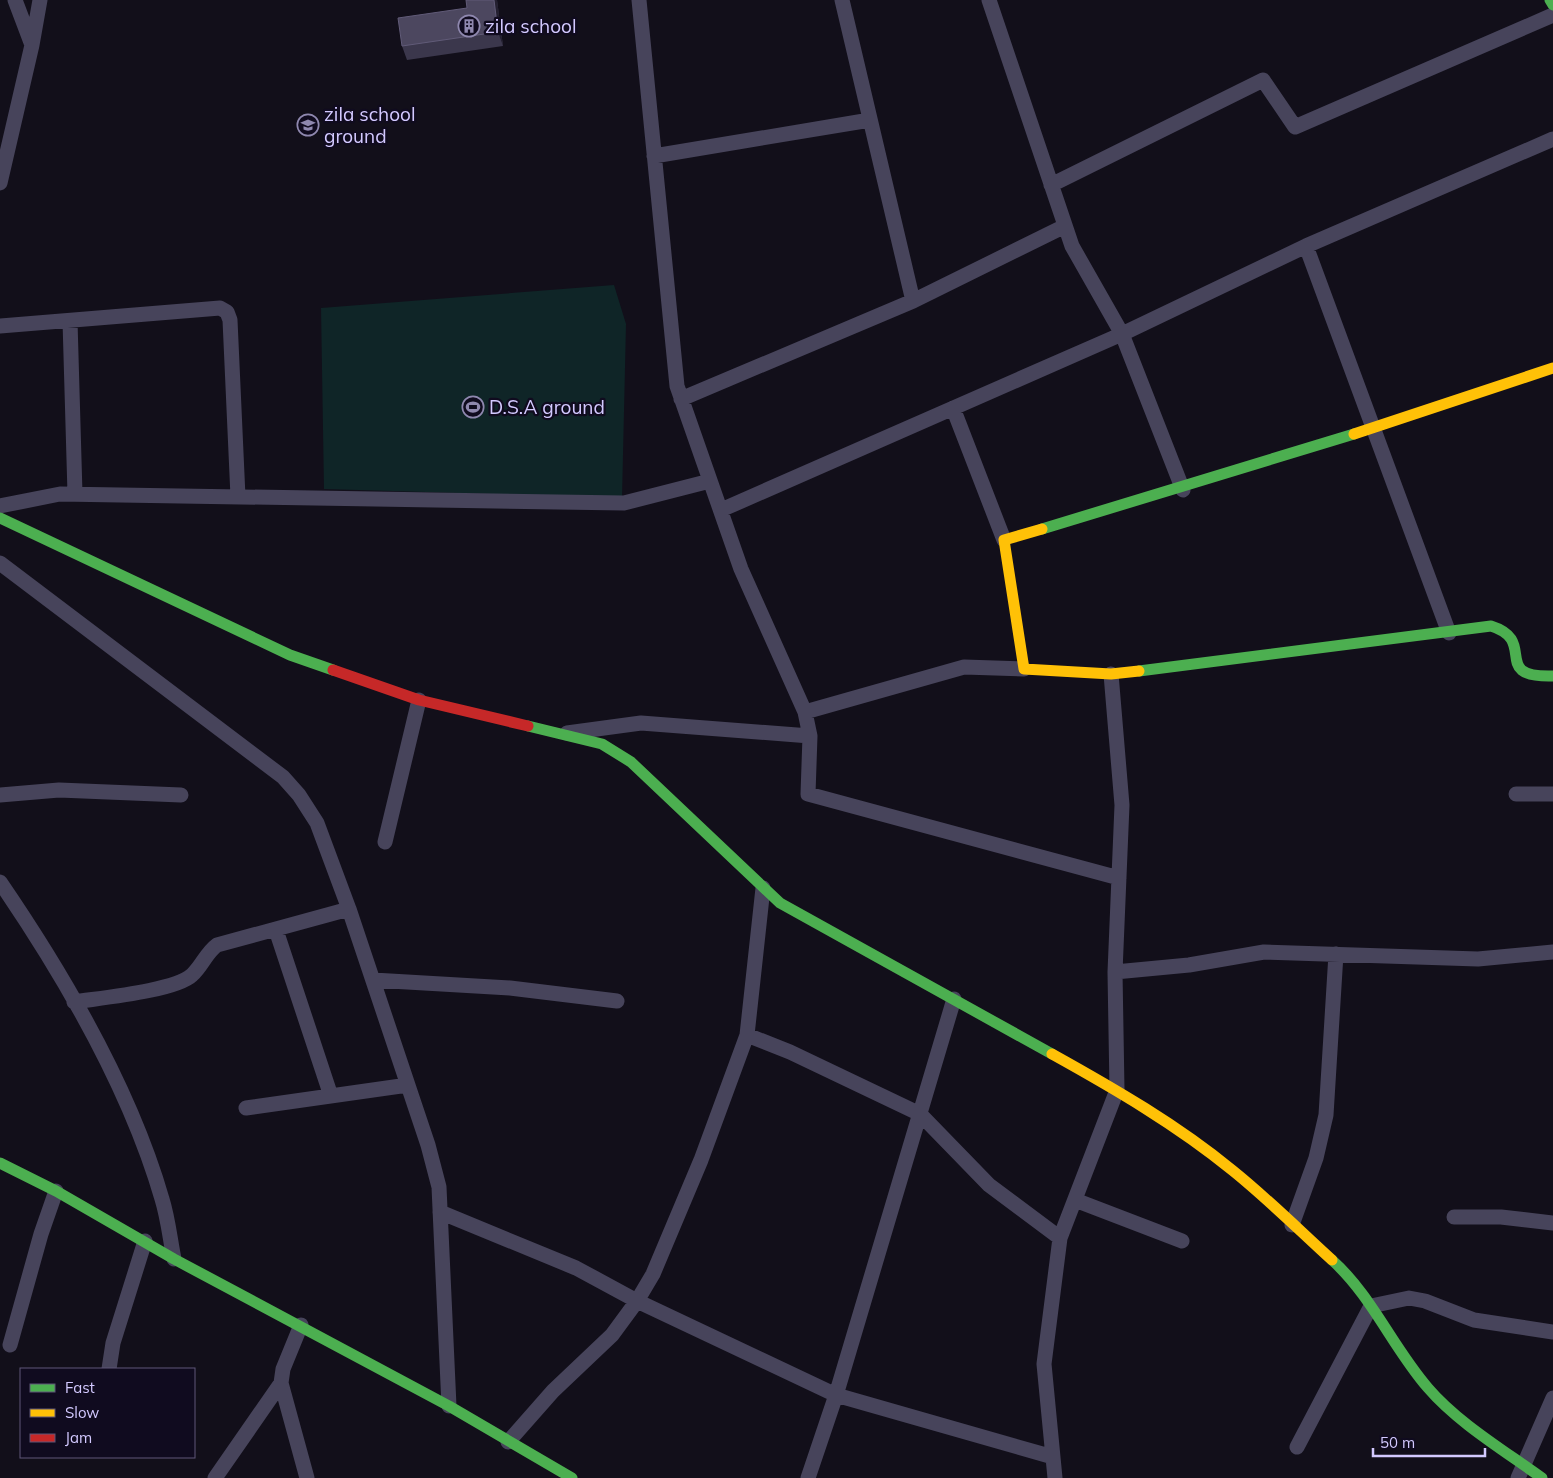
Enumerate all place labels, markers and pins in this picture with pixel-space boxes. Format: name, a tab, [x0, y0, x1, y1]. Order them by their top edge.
building icon: zila school	[457, 14, 481, 38]
place label: zila school	[485, 14, 576, 38]
place label: zila school ground	[324, 102, 415, 148]
school or university icon: zila school ground	[296, 113, 320, 137]
sports icon: D.S.A ground	[461, 395, 485, 419]
place label: D.S.A ground	[489, 395, 605, 419]

